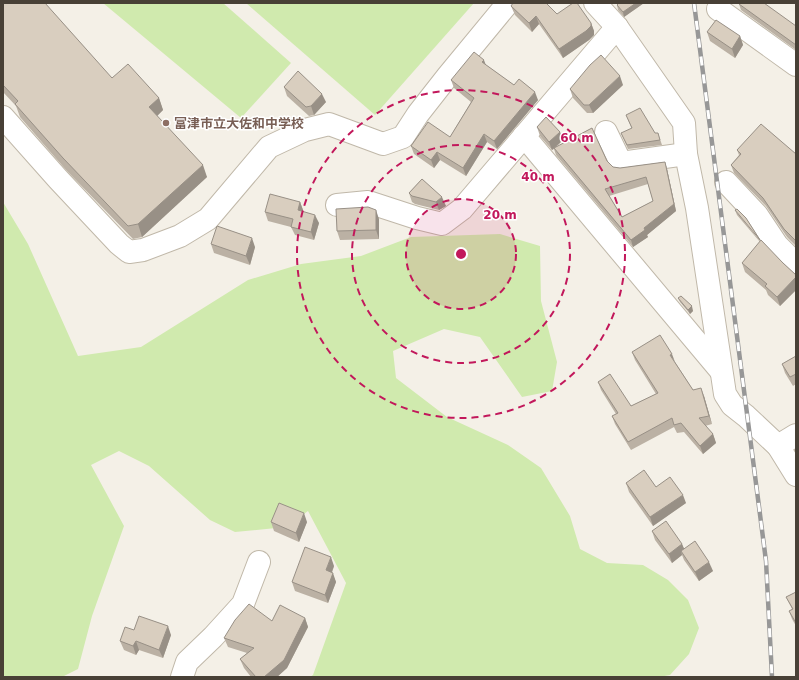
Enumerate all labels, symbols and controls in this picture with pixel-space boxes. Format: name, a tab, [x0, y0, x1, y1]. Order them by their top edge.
place label: 富津市立大佐和中学校	[174, 116, 304, 131]
marker: 富津市立大佐和中学校	[161, 118, 171, 128]
text: 60 m	[560, 131, 594, 145]
text: 40 m	[521, 170, 555, 184]
text: 20 m	[483, 208, 517, 222]
centre of rings	[454, 247, 468, 261]

